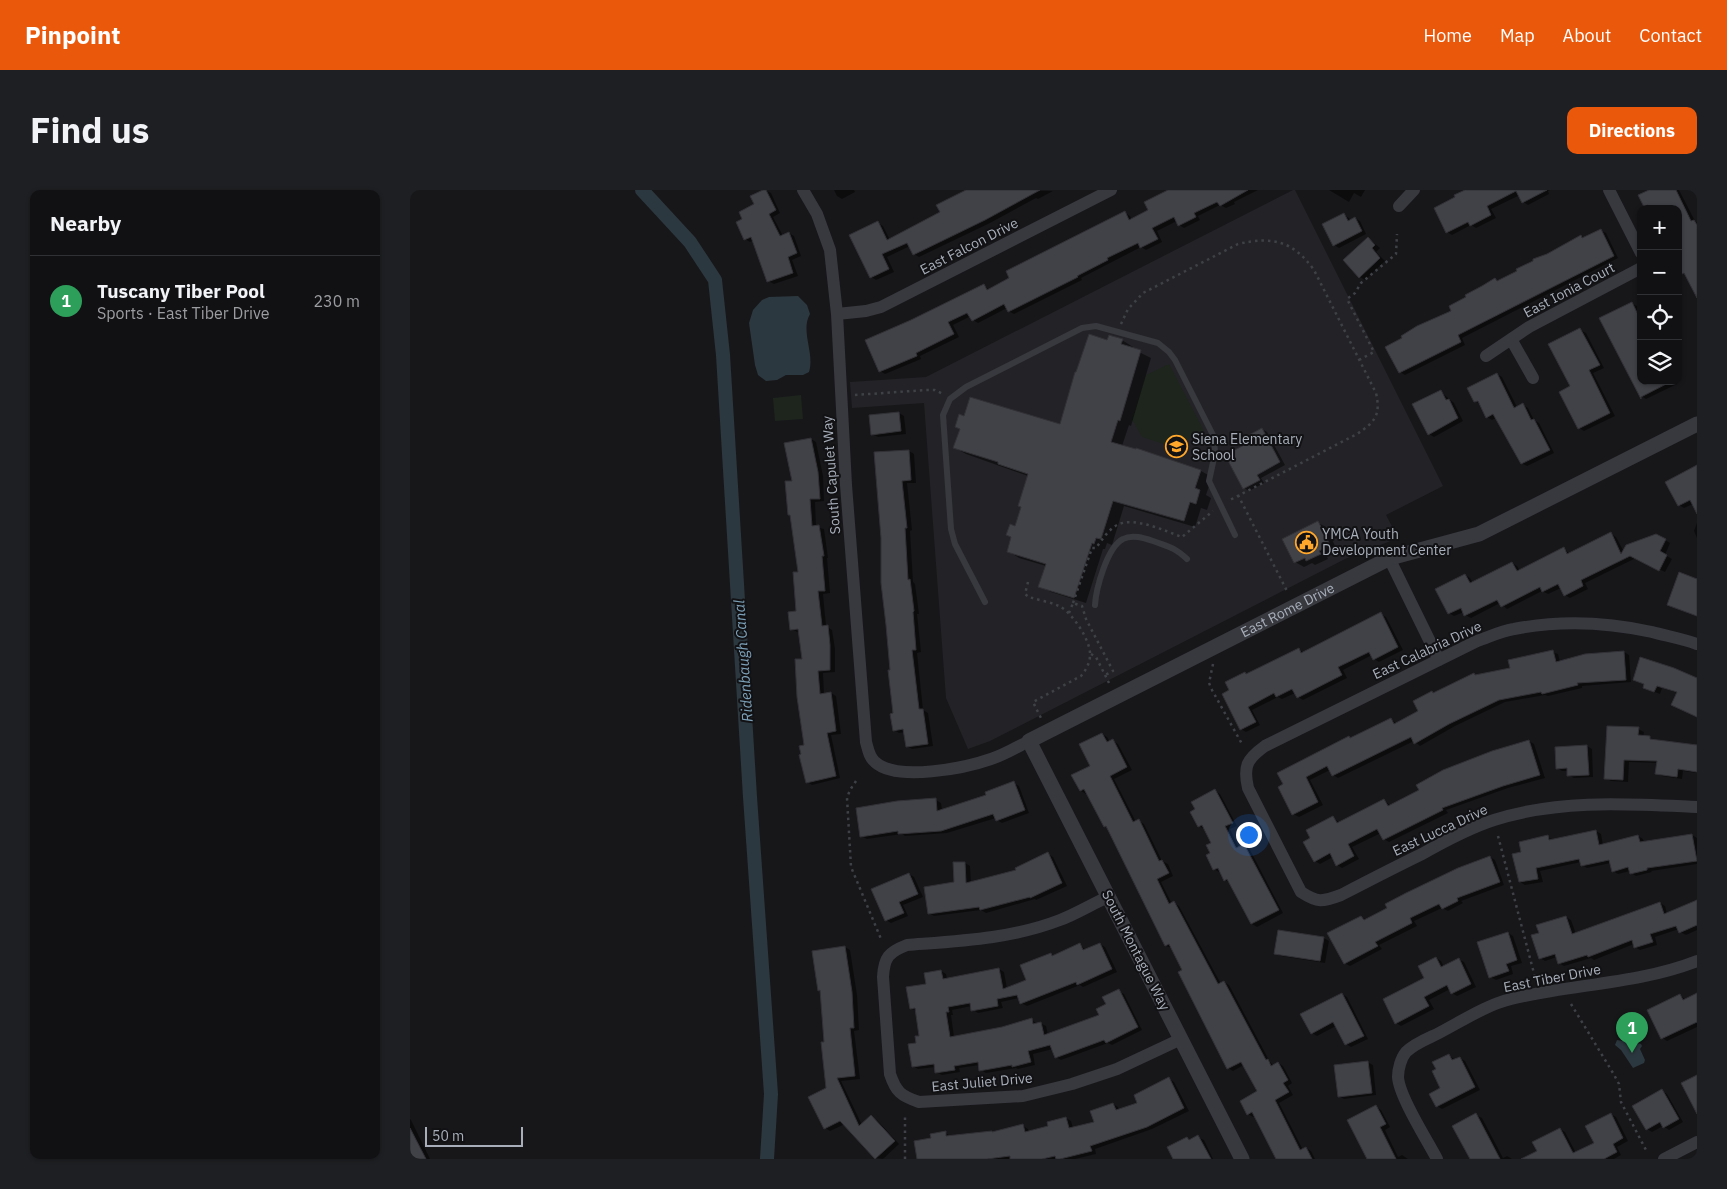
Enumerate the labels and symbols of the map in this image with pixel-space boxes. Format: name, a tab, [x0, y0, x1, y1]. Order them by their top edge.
street label: East Falcon Drive	[917, 213, 1021, 278]
street label: East Ionia Court	[1520, 258, 1618, 322]
street label: South Capulet Way	[818, 415, 844, 535]
place label: Siena Elementary School	[1192, 430, 1302, 464]
school or university icon: Siena Elementary School	[1164, 435, 1188, 459]
place label: YMCA Youth Development Center	[1322, 525, 1451, 559]
public building icon: YMCA Youth Development Center	[1294, 530, 1318, 554]
street label: East Rome Drive	[1238, 578, 1338, 641]
water label: Ridenbaugh Canal	[729, 599, 757, 723]
street label: East Calabria Drive	[1370, 617, 1485, 683]
street label: East Lucca Drive	[1390, 800, 1491, 860]
your location	[1236, 822, 1262, 848]
street label: South Montague Way	[1098, 887, 1174, 1013]
street label: East Tiber Drive	[1502, 960, 1603, 996]
pin: 1	[1616, 1012, 1648, 1053]
street label: East Juliet Drive	[931, 1069, 1034, 1095]
scale bar	[425, 1124, 522, 1147]

